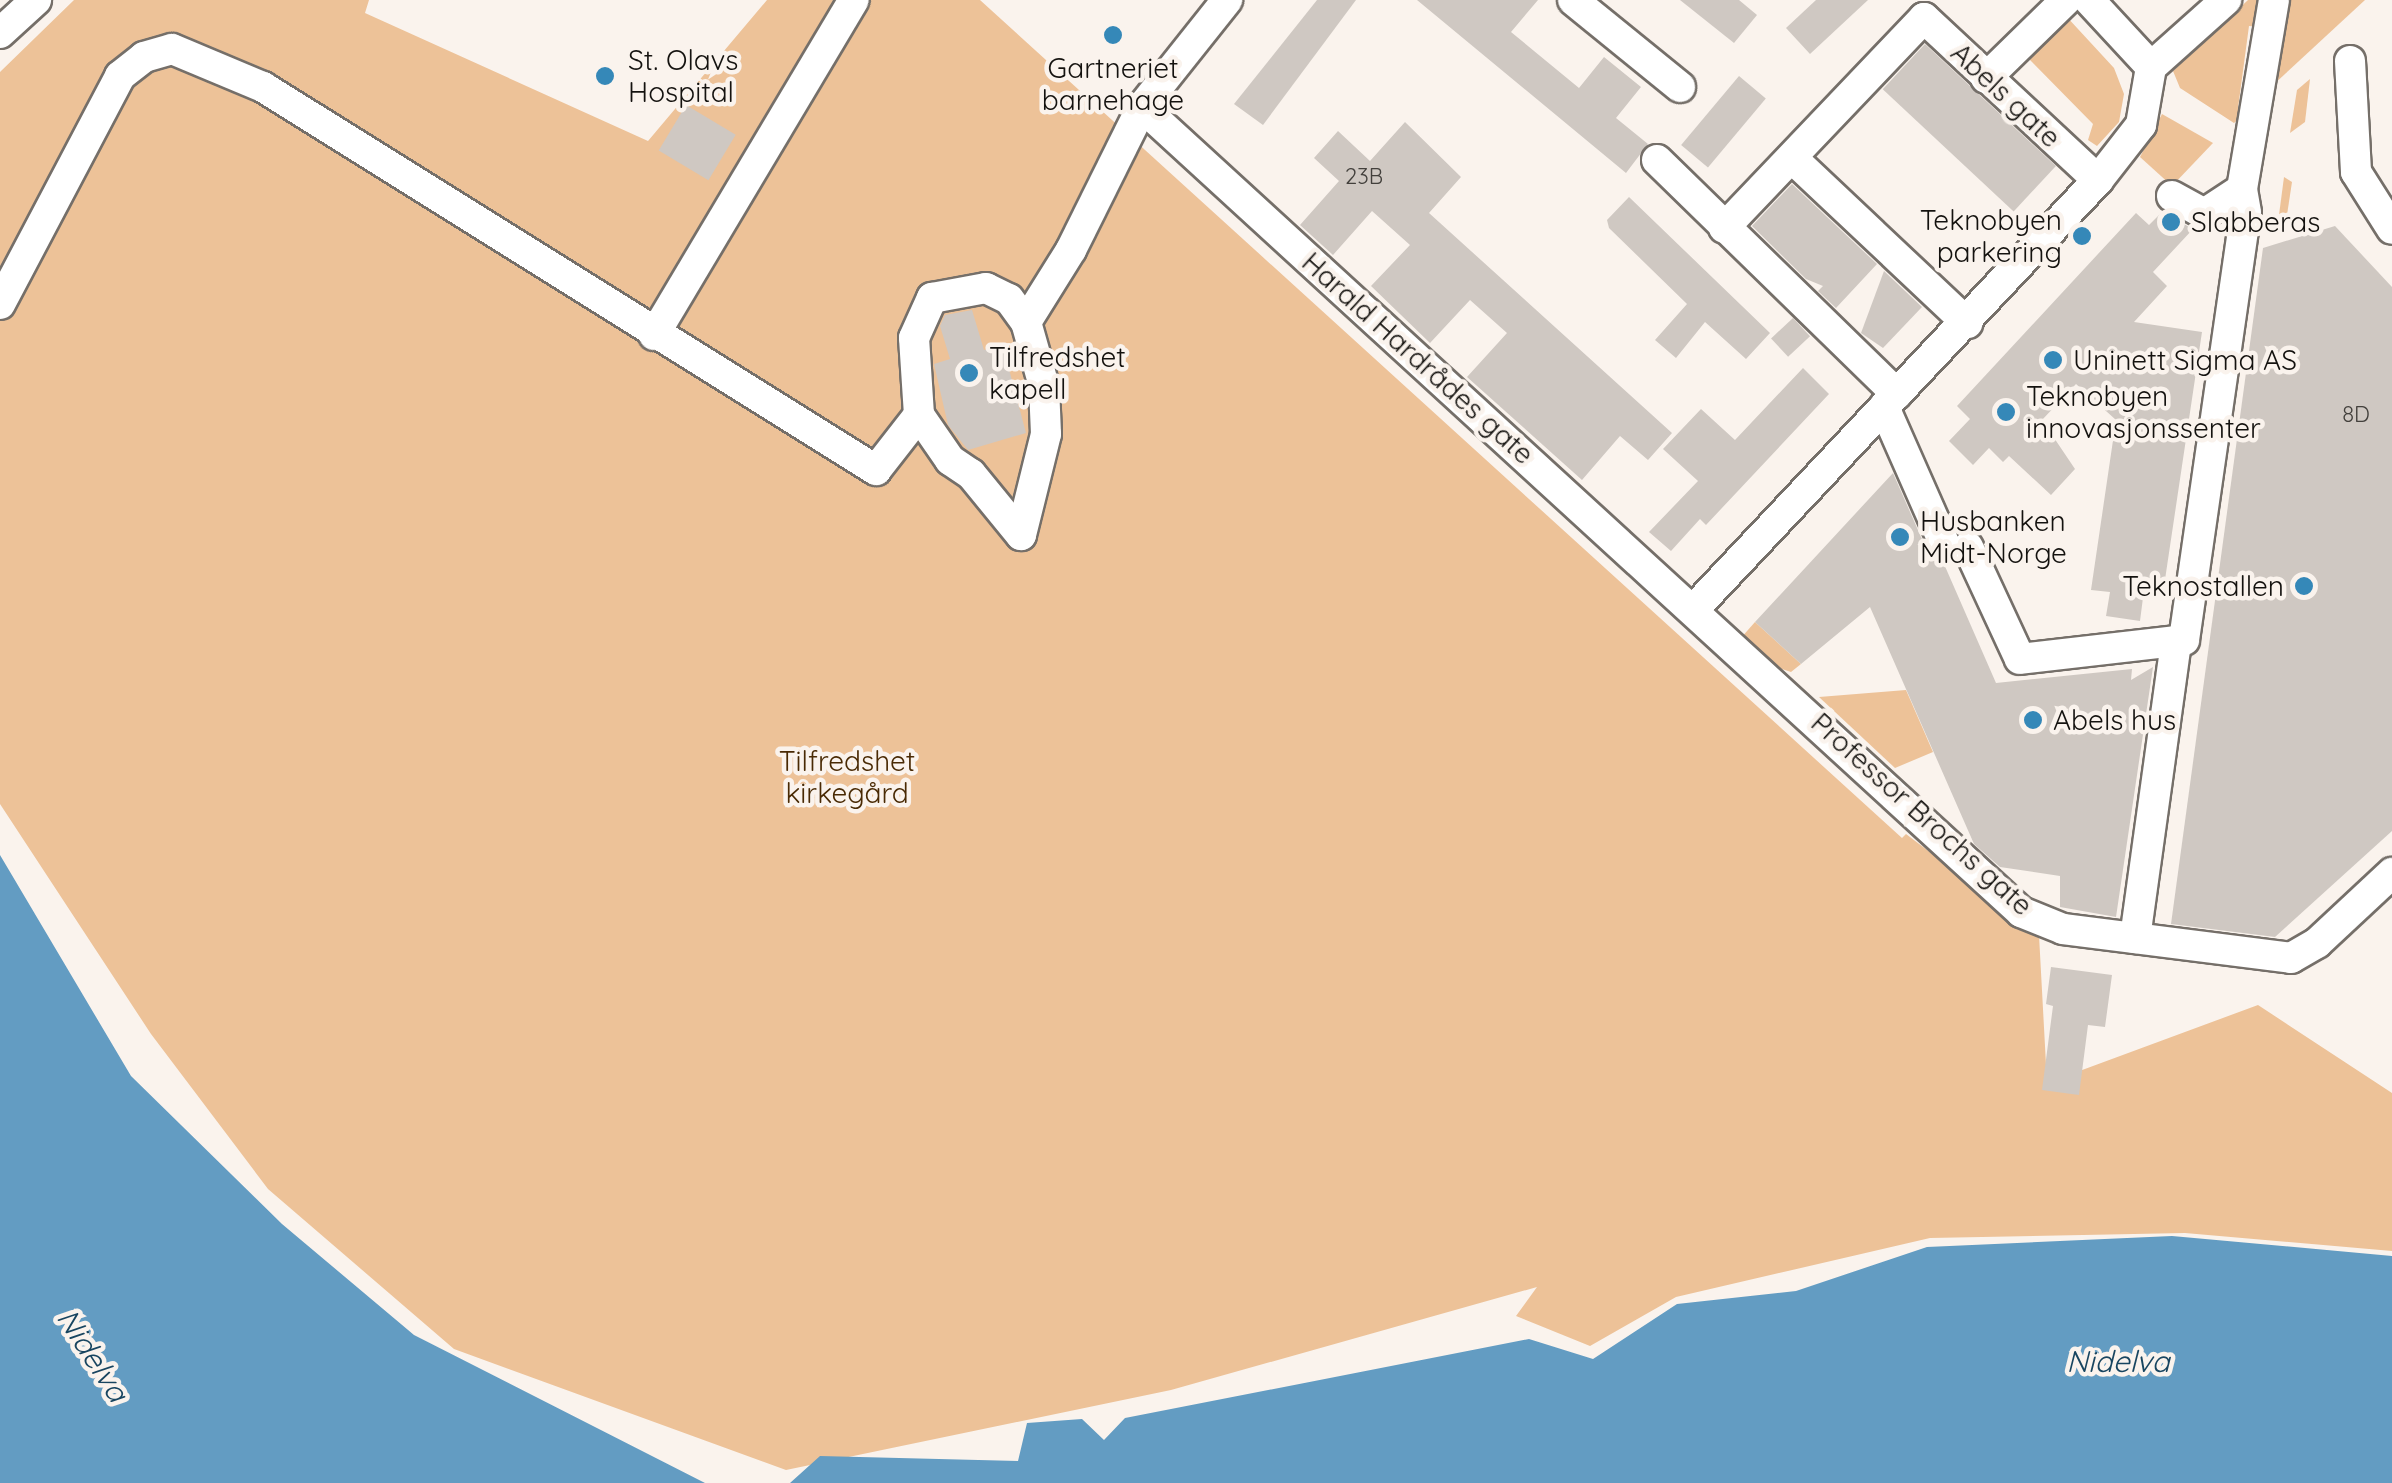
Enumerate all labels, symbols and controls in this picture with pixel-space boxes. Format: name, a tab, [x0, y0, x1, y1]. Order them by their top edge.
marker: Gartneriet barnehage	[1102, 24, 1124, 46]
street label: Abels gate	[1944, 36, 2068, 154]
place label: St. Olavs Hospital	[628, 43, 738, 109]
place label: Gartneriet barnehage	[1042, 51, 1184, 117]
marker: St. Olavs Hospital	[592, 63, 618, 89]
house number: 23B	[1345, 164, 1383, 190]
place label: Teknobyen parkering	[1920, 203, 2062, 269]
place label: Slabberas	[2191, 205, 2320, 239]
marker: Slabberas	[2160, 211, 2182, 233]
marker: Teknobyen parkering	[2071, 225, 2093, 247]
street label: Harald Hardrådes gate	[1295, 245, 1541, 471]
place label: Tilfredshet kapell	[989, 340, 1126, 406]
place label: Uninett Sigma AS	[2073, 343, 2297, 377]
marker: Uninett Sigma AS	[2042, 349, 2064, 371]
marker: Tilfredshet kapell	[958, 362, 980, 384]
place label: Teknobyen innovasjonssenter	[2026, 379, 2261, 445]
marker: Teknobyen innovasjonssenter	[1995, 401, 2017, 423]
house number: 8D	[2342, 402, 2370, 428]
place label: Husbanken Midt-Norge	[1920, 504, 2067, 570]
marker: Husbanken Midt-Norge	[1889, 526, 1911, 548]
place label: Teknostallen	[2122, 569, 2284, 603]
marker: Teknostallen	[2293, 575, 2315, 597]
place label: Abels hus	[2053, 703, 2176, 737]
street label: Professor Brochs gate	[1804, 706, 2040, 922]
marker: Abels hus	[2022, 709, 2044, 731]
park label: Tilfredshet kirkegård	[779, 744, 915, 810]
water label: Nidelva	[50, 1302, 136, 1408]
water label: Nidelva	[2066, 1343, 2170, 1379]

